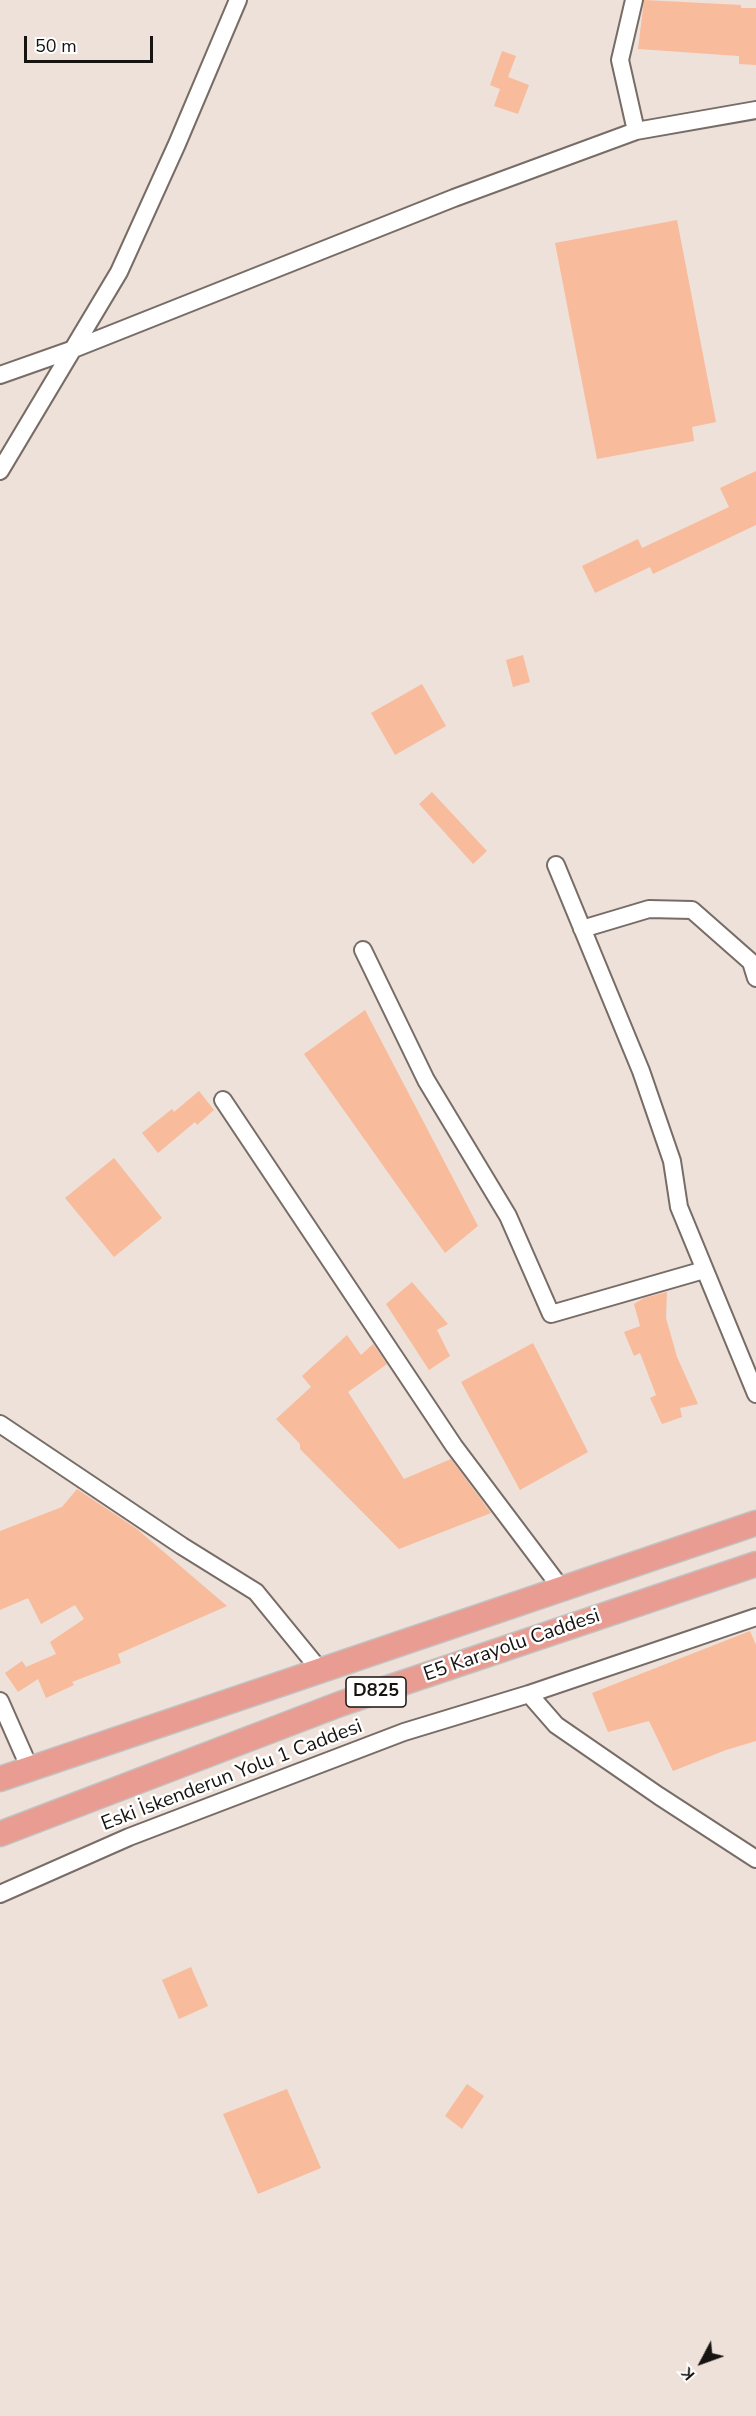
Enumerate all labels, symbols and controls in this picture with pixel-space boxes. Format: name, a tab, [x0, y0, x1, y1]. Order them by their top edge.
scale bar	[27, 24, 156, 62]
text: 50 m	[35, 34, 77, 58]
street label: E5 Karayolu Caddesi	[421, 1605, 603, 1687]
road number: D825	[346, 1677, 406, 1707]
street label: Eski İskenderun Yolu 1 Caddesi	[98, 1715, 366, 1837]
north arrow	[672, 2332, 732, 2392]
text: K	[677, 2363, 700, 2385]

